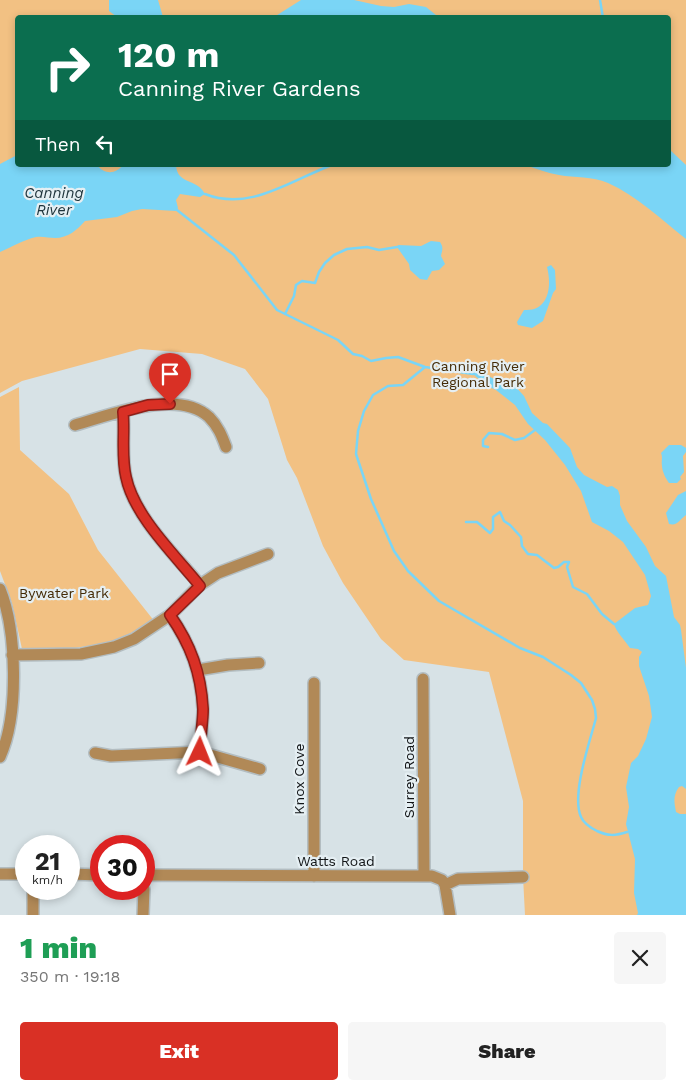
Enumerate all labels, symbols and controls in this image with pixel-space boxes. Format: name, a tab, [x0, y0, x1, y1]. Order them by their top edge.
text: 120 m	[118, 34, 219, 76]
icon: right	[35, 35, 100, 100]
text: Canning River Gardens	[118, 76, 361, 101]
icon: left	[91, 130, 119, 158]
text: Then	[35, 133, 81, 156]
water label: Canning River	[24, 184, 84, 219]
pin	[149, 353, 191, 404]
park label: Canning River Regional Park	[431, 358, 525, 390]
icon: arrive	[156, 360, 184, 388]
park label: Bywater Park	[19, 585, 109, 601]
position arrow	[173, 725, 225, 777]
street label: Surrey Road	[401, 736, 417, 818]
street label: Knox Cove	[291, 743, 307, 815]
speed limit sign: 30	[90, 835, 155, 900]
text: 21	[35, 847, 60, 876]
street label: Watts Road	[297, 853, 375, 869]
text: km/h	[32, 873, 63, 887]
text: 1 min	[20, 930, 97, 965]
button: close	[614, 932, 666, 984]
text: 350 m · 19:18	[20, 967, 120, 986]
button: Exit	[20, 1022, 338, 1080]
button: Share	[348, 1022, 666, 1080]

